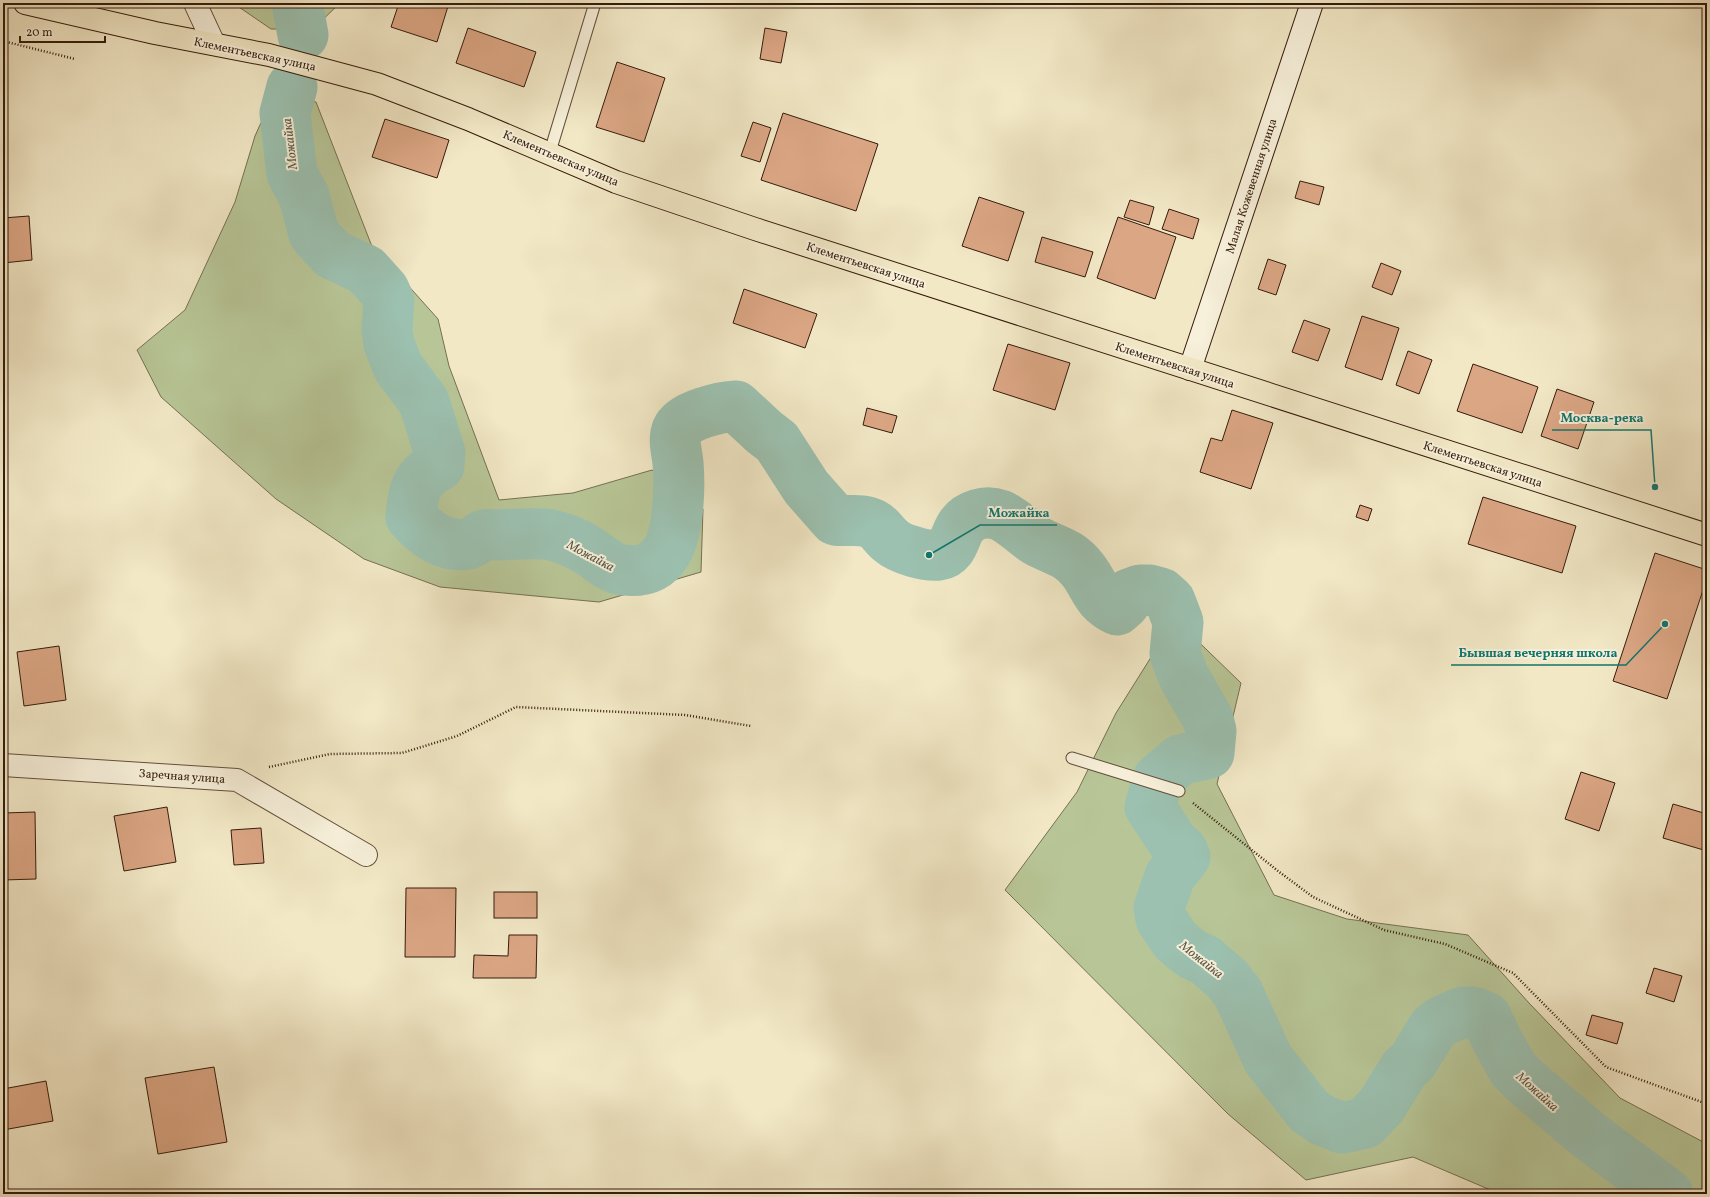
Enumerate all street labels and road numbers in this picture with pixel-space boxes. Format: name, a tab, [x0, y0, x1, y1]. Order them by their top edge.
street label: Клементьевская улица	[192, 34, 317, 76]
street label: Малая Кожевенная улица	[1223, 117, 1281, 256]
street label: Клементьевская улица	[500, 127, 621, 191]
street label: Клементьевская улица	[804, 239, 927, 293]
street label: Клементьевская улица	[1113, 339, 1236, 393]
street label: Клементьевская улица	[1421, 438, 1544, 492]
street label: Заречная улица	[138, 766, 226, 788]

